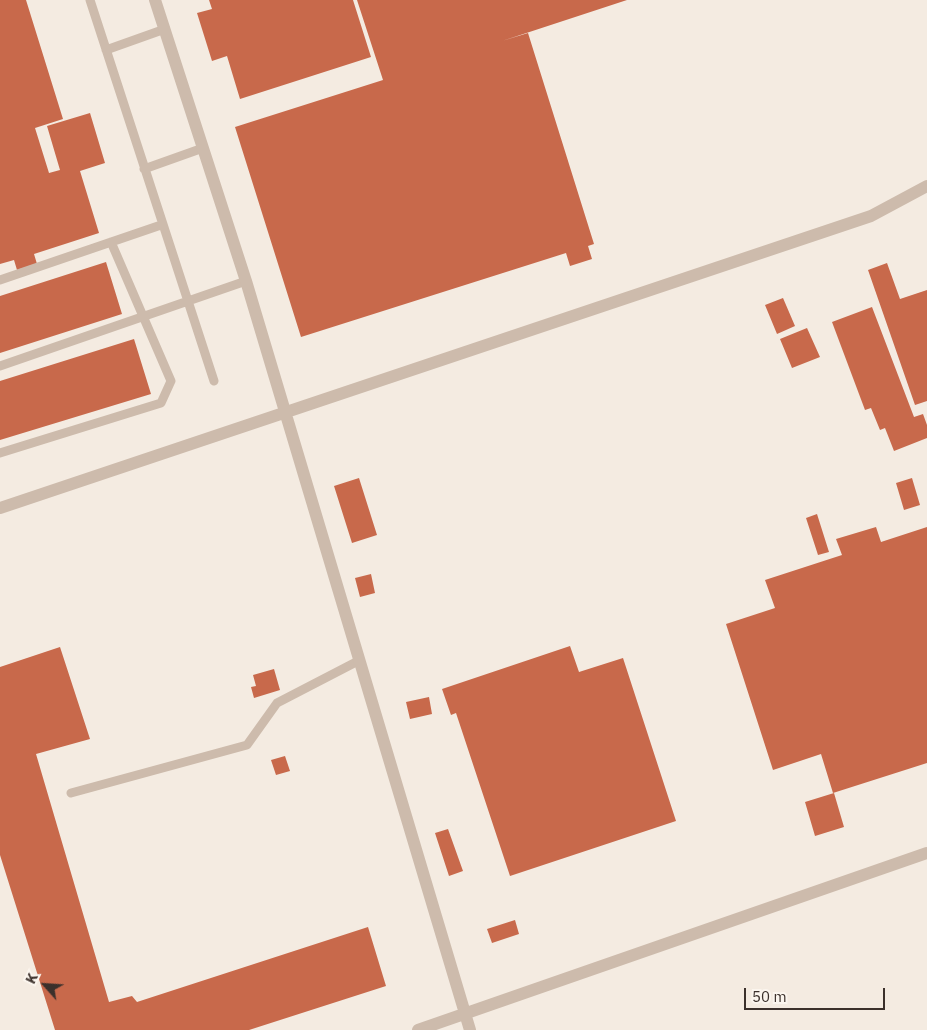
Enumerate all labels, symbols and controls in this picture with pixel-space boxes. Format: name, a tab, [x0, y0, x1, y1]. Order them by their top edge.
north arrow	[20, 960, 70, 1010]
text: K	[21, 970, 42, 987]
scale bar	[747, 978, 888, 1010]
text: 50 m	[752, 987, 787, 1006]

